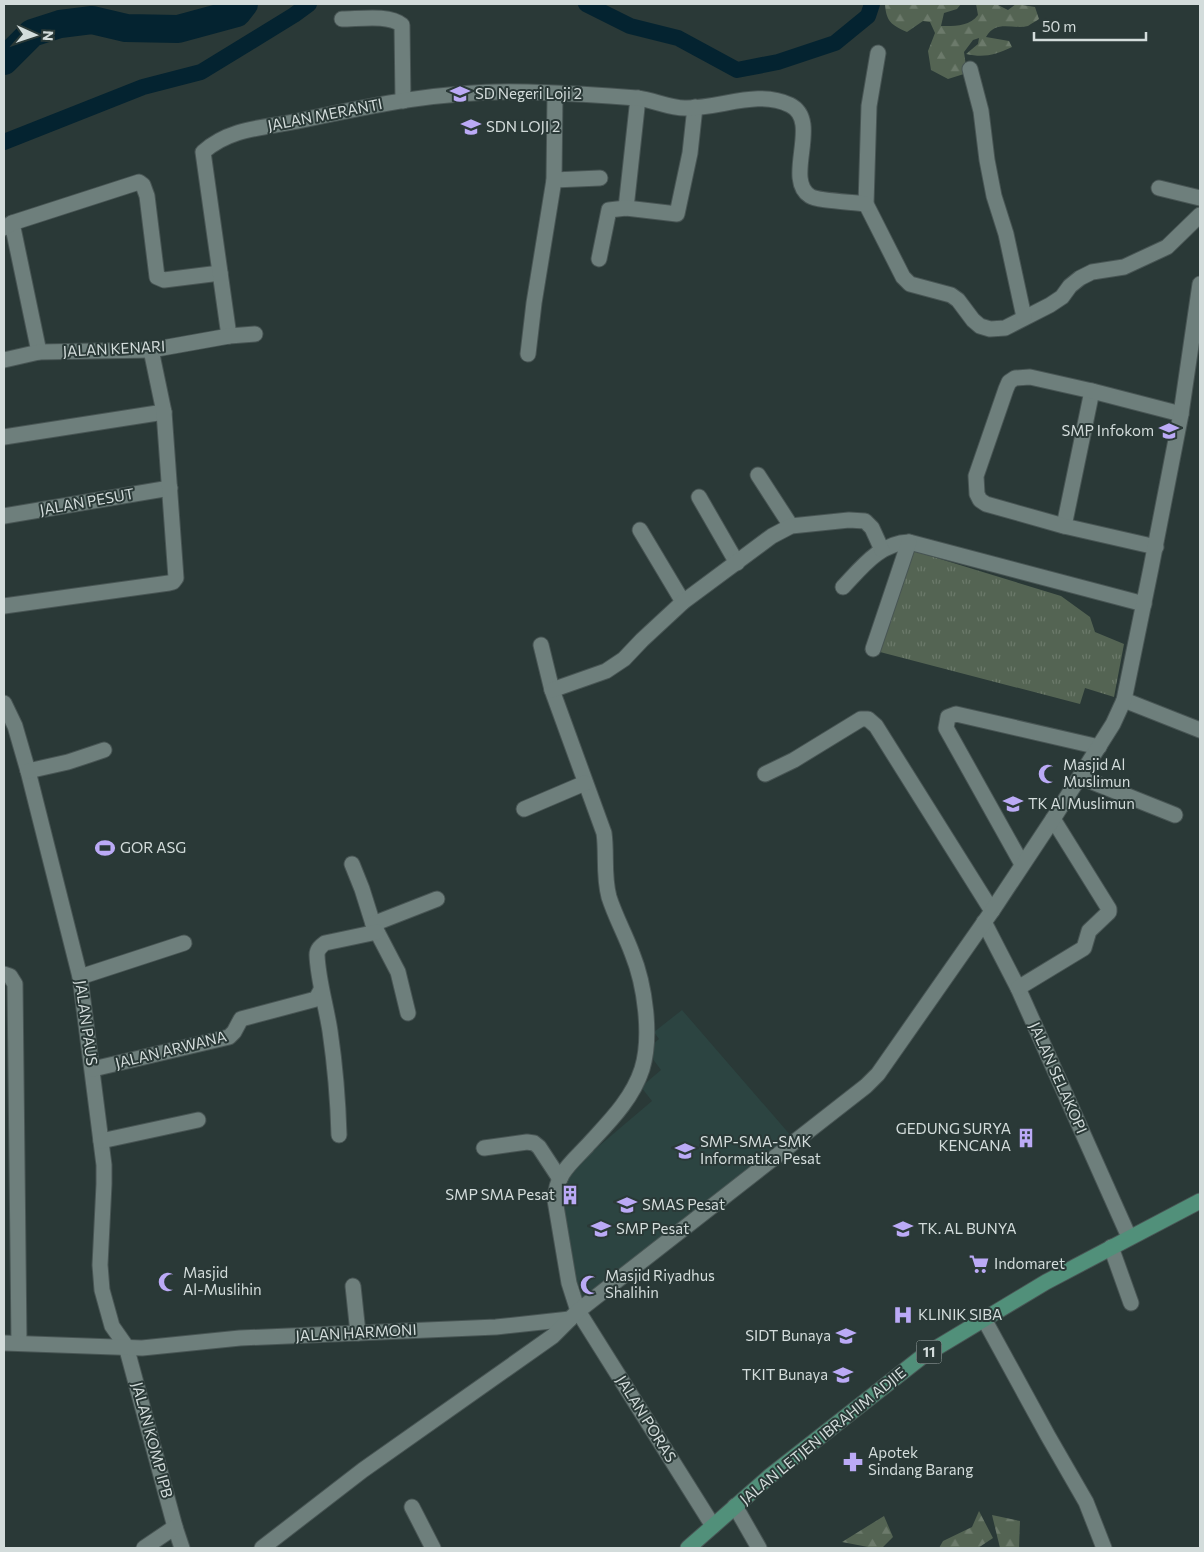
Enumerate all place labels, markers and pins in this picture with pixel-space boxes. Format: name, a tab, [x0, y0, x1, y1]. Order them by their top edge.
school or university icon: SD Negeri Loji 2	[449, 83, 471, 105]
place label: SD Negeri Loji 2	[475, 84, 582, 102]
school or university icon: SDN LOJI 2	[460, 116, 482, 138]
place label: SDN LOJI 2	[486, 117, 560, 135]
school or university icon: SMP Infokom	[1158, 420, 1180, 442]
place label: SMP Infokom	[1061, 421, 1154, 439]
place label: Masjid Al Muslimun	[1063, 755, 1130, 790]
mosque icon: Masjid Al Muslimun	[1037, 763, 1059, 785]
school or university icon: TK Al Muslimun	[1002, 793, 1024, 815]
place label: TK Al Muslimun	[1028, 794, 1135, 812]
sports icon: GOR ASG	[94, 837, 116, 859]
place label: GOR ASG	[120, 838, 186, 856]
place label: GEDUNG SURYA KENCANA	[896, 1119, 1011, 1154]
building icon: GEDUNG SURYA KENCANA	[1015, 1127, 1037, 1149]
place label: SMP-SMA-SMK Informatika Pesat	[700, 1132, 821, 1167]
school or university icon: SMP-SMA-SMK Informatika Pesat	[674, 1140, 696, 1162]
building icon: SMP SMA Pesat	[559, 1184, 581, 1206]
place label: SMP SMA Pesat	[445, 1185, 555, 1203]
school or university icon: SMAS Pesat	[616, 1194, 638, 1216]
place label: SMAS Pesat	[642, 1195, 725, 1213]
school or university icon: SMP Pesat	[590, 1218, 612, 1240]
school or university icon: TK. AL BUNYA	[892, 1218, 914, 1240]
place label: SMP Pesat	[616, 1219, 689, 1237]
place label: TK. AL BUNYA	[918, 1219, 1017, 1237]
supermarket icon: Indomaret	[968, 1253, 990, 1275]
place label: Indomaret	[994, 1254, 1065, 1272]
place label: Masjid Al-Muslihin	[183, 1263, 262, 1298]
place label: Masjid Riyadhus Shalihin	[605, 1266, 715, 1301]
mosque icon: Masjid Al-Muslihin	[157, 1271, 179, 1293]
mosque icon: Masjid Riyadhus Shalihin	[579, 1274, 601, 1296]
hospital icon: KLINIK SIBA	[892, 1304, 914, 1326]
place label: KLINIK SIBA	[918, 1305, 1002, 1323]
school or university icon: SIDT Bunaya	[835, 1325, 857, 1347]
place label: SIDT Bunaya	[745, 1326, 831, 1344]
school or university icon: TKIT Bunaya	[832, 1364, 854, 1386]
place label: TKIT Bunaya	[742, 1365, 828, 1383]
place label: Apotek Sindang Barang	[868, 1443, 973, 1478]
pharmacy icon: Apotek Sindang Barang	[842, 1451, 864, 1473]

